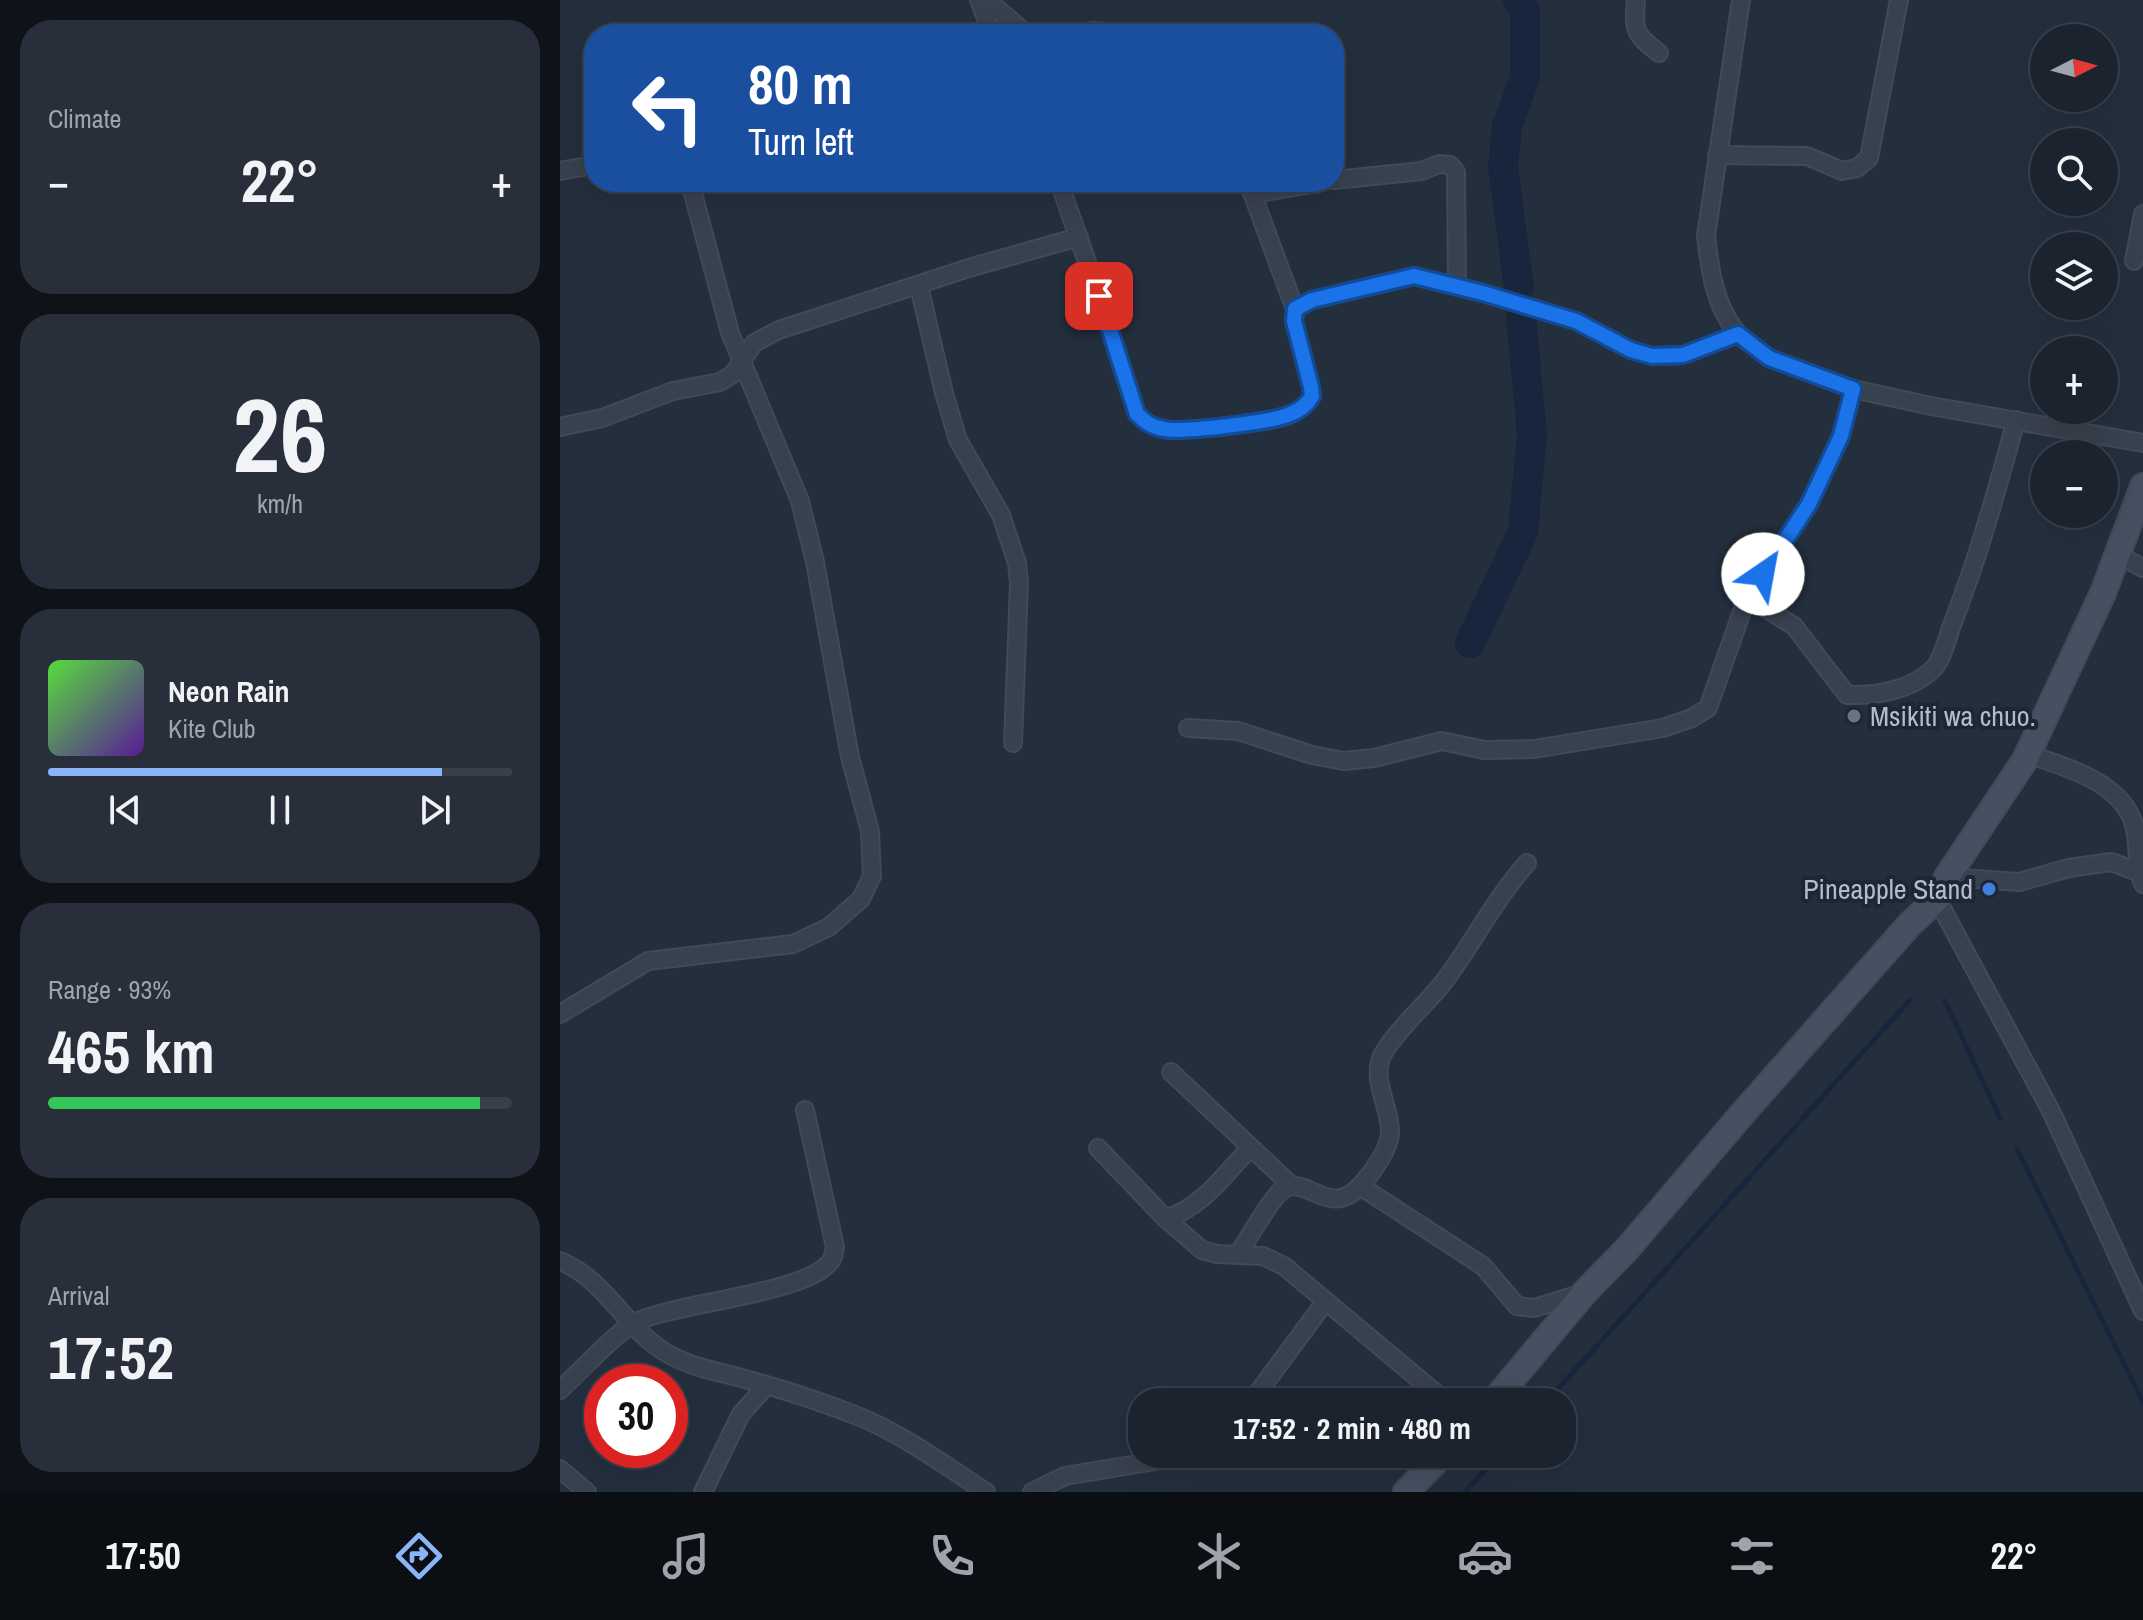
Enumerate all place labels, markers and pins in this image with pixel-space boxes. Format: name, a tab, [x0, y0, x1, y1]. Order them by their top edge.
pin	[1065, 262, 1133, 330]
place label: Msikiti wa chuo.	[1870, 697, 2036, 735]
marker: Msikiti wa chuo.	[1845, 707, 1863, 725]
place label: Pineapple Stand	[1803, 870, 1973, 908]
marker: Pineapple Stand	[1980, 880, 1998, 898]

